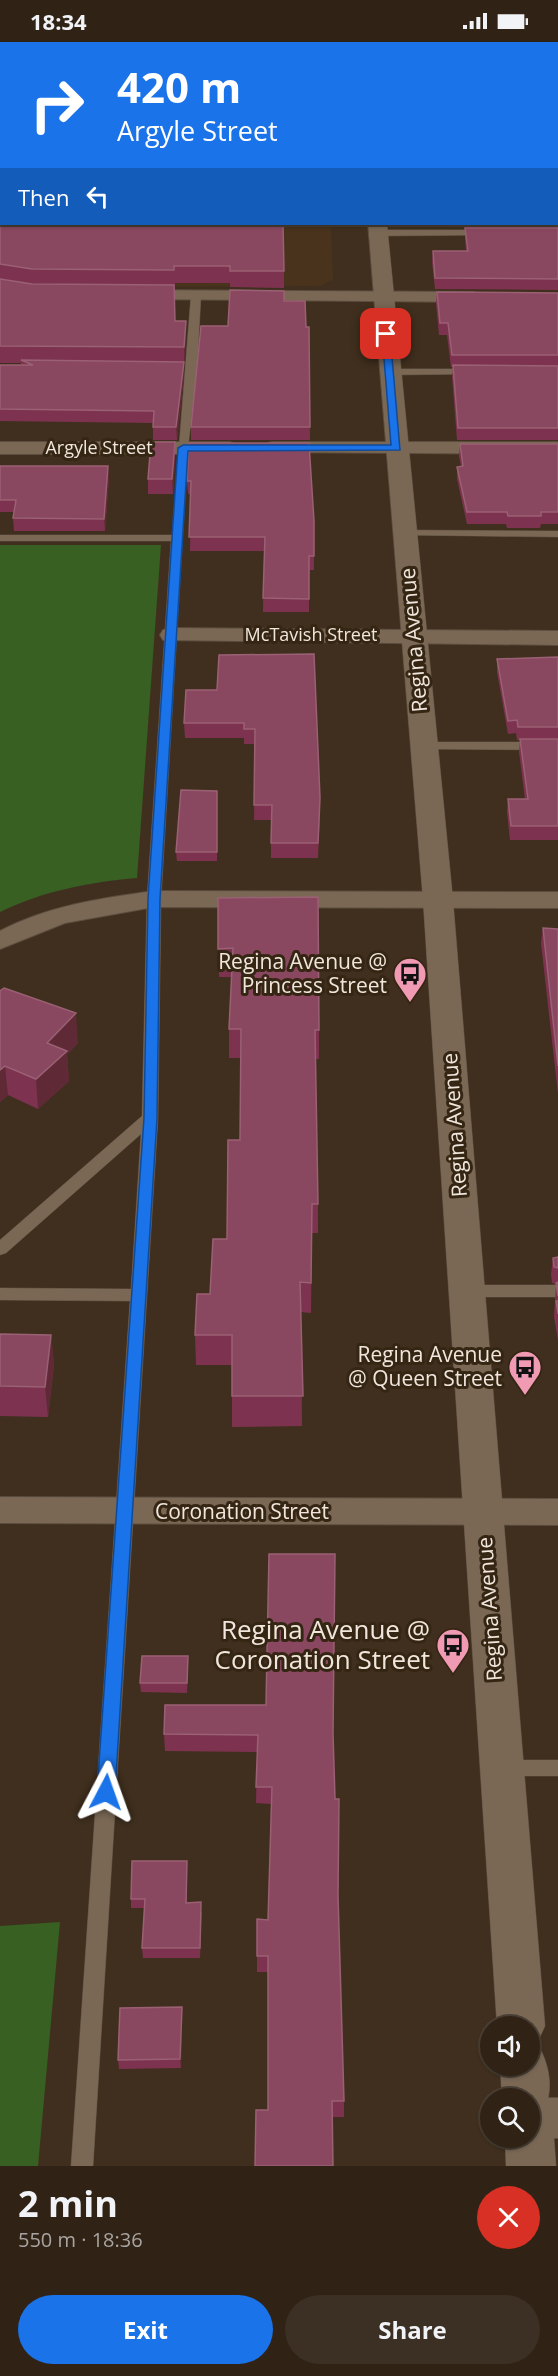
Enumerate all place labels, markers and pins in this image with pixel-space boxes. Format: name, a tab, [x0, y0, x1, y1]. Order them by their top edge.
pin	[360, 308, 411, 359]
place label: Regina Avenue @ Princess Street	[218, 947, 387, 999]
bus stop icon: Regina Avenue @ Princess Street	[392, 956, 428, 1003]
place label: Regina Avenue @ Queen Street	[348, 1340, 502, 1392]
bus stop icon: Regina Avenue @ Queen Street	[507, 1349, 543, 1396]
place label: Regina Avenue @ Coronation Street	[215, 1611, 430, 1677]
bus stop icon: Regina Avenue @ Coronation Street	[435, 1627, 471, 1674]

